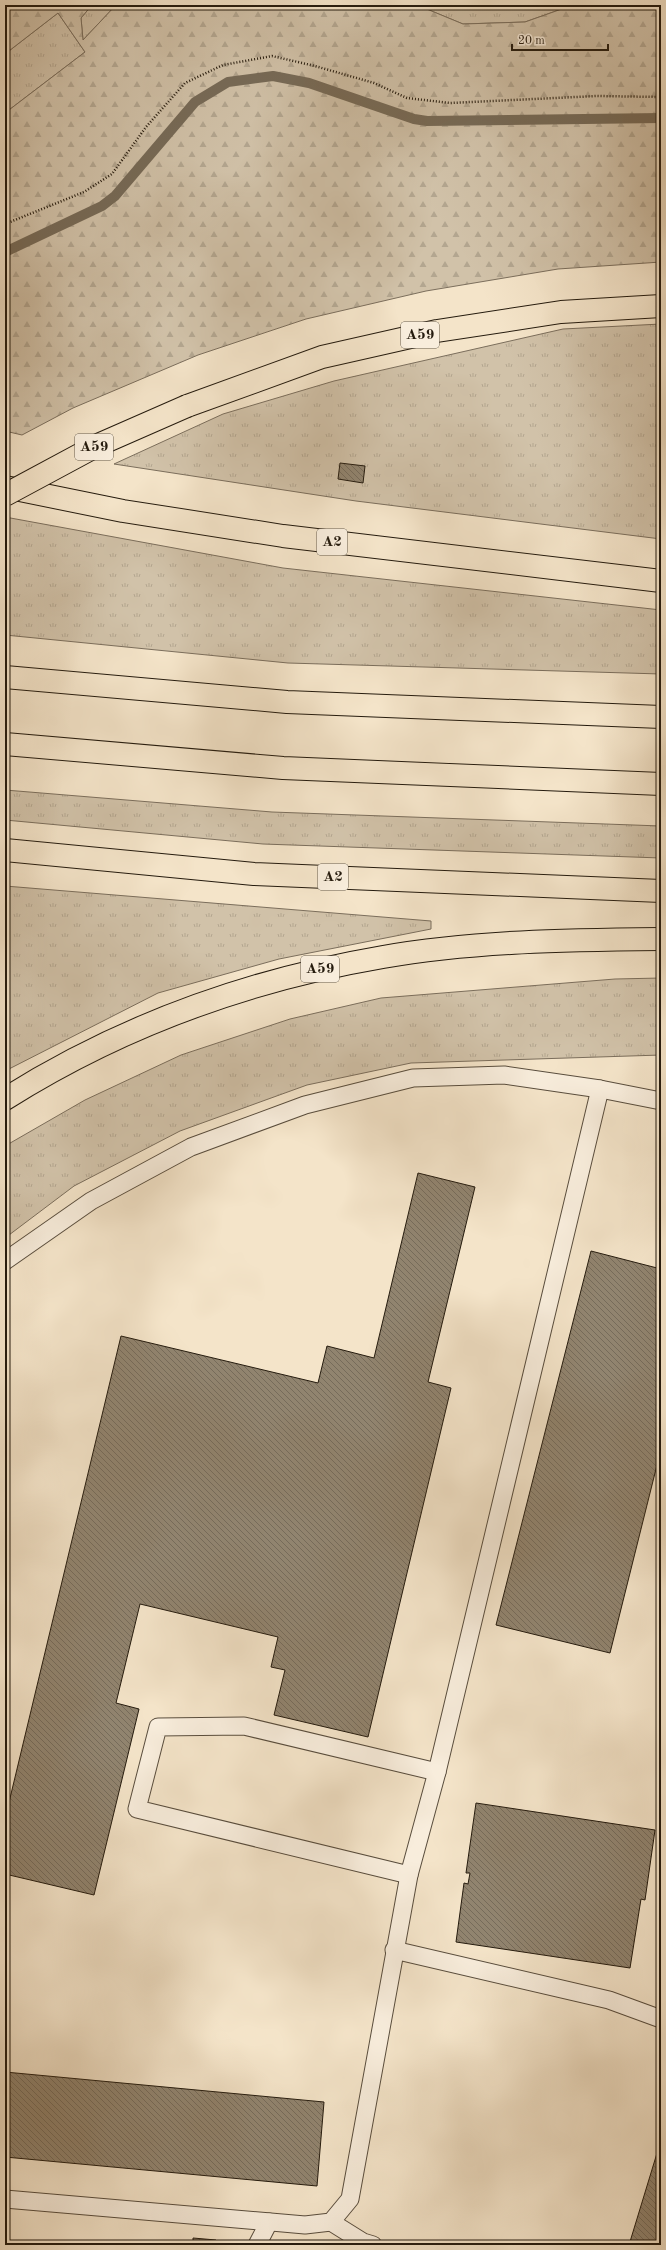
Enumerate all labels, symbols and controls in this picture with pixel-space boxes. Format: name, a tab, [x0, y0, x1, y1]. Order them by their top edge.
scale bar	[512, 26, 608, 52]
text: 20 m	[518, 35, 545, 47]
road number: A59	[401, 322, 439, 348]
road number: A59	[75, 434, 113, 460]
road number: A2	[317, 529, 347, 555]
road number: A2	[318, 864, 348, 890]
road number: A59	[301, 956, 339, 982]

